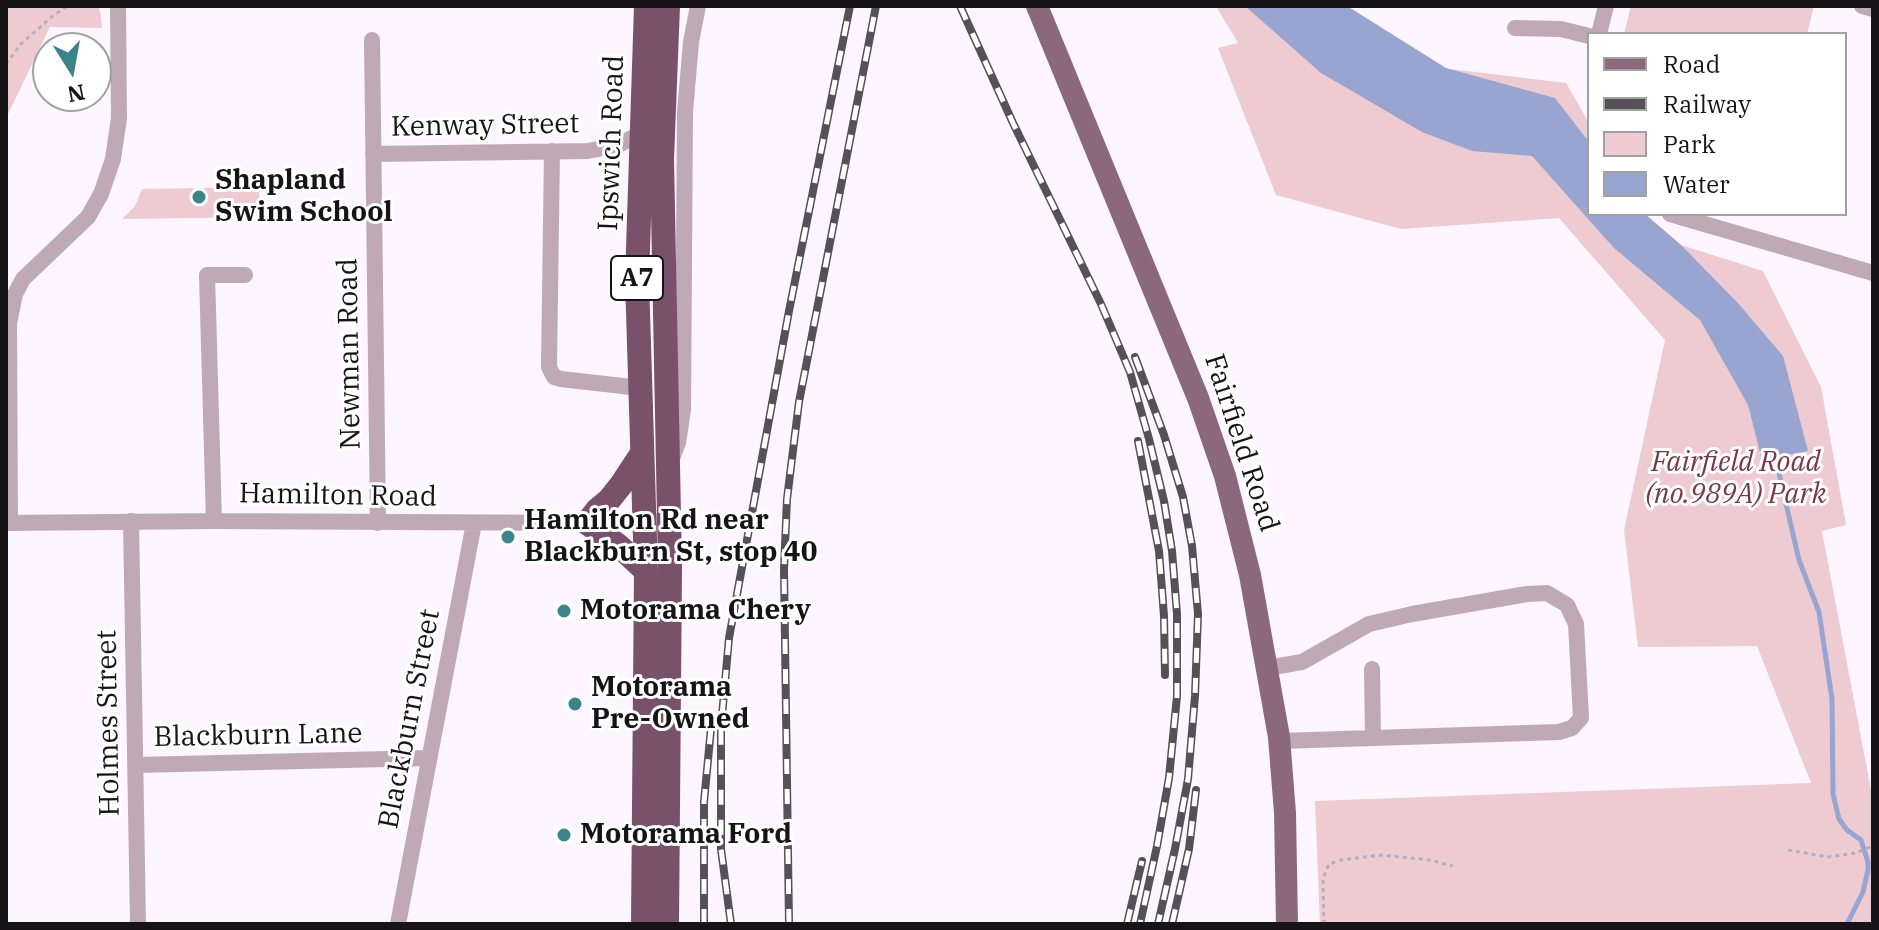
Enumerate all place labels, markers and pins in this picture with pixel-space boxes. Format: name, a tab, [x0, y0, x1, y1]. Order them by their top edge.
place label: Shapland Swim School	[215, 164, 393, 230]
marker: Shapland Swim School	[190, 188, 208, 206]
place label: Hamilton Rd near Blackburn St, stop 40	[524, 504, 817, 570]
marker: Hamilton Rd near Blackburn St, stop 40	[499, 528, 517, 546]
place label: Motorama Chery	[580, 594, 811, 628]
marker: Motorama Chery	[555, 602, 573, 620]
place label: Motorama Pre-Owned	[591, 671, 750, 737]
marker: Motorama Pre-Owned	[566, 695, 584, 713]
place label: Motorama Ford	[580, 818, 792, 852]
marker: Motorama Ford	[555, 826, 573, 844]

